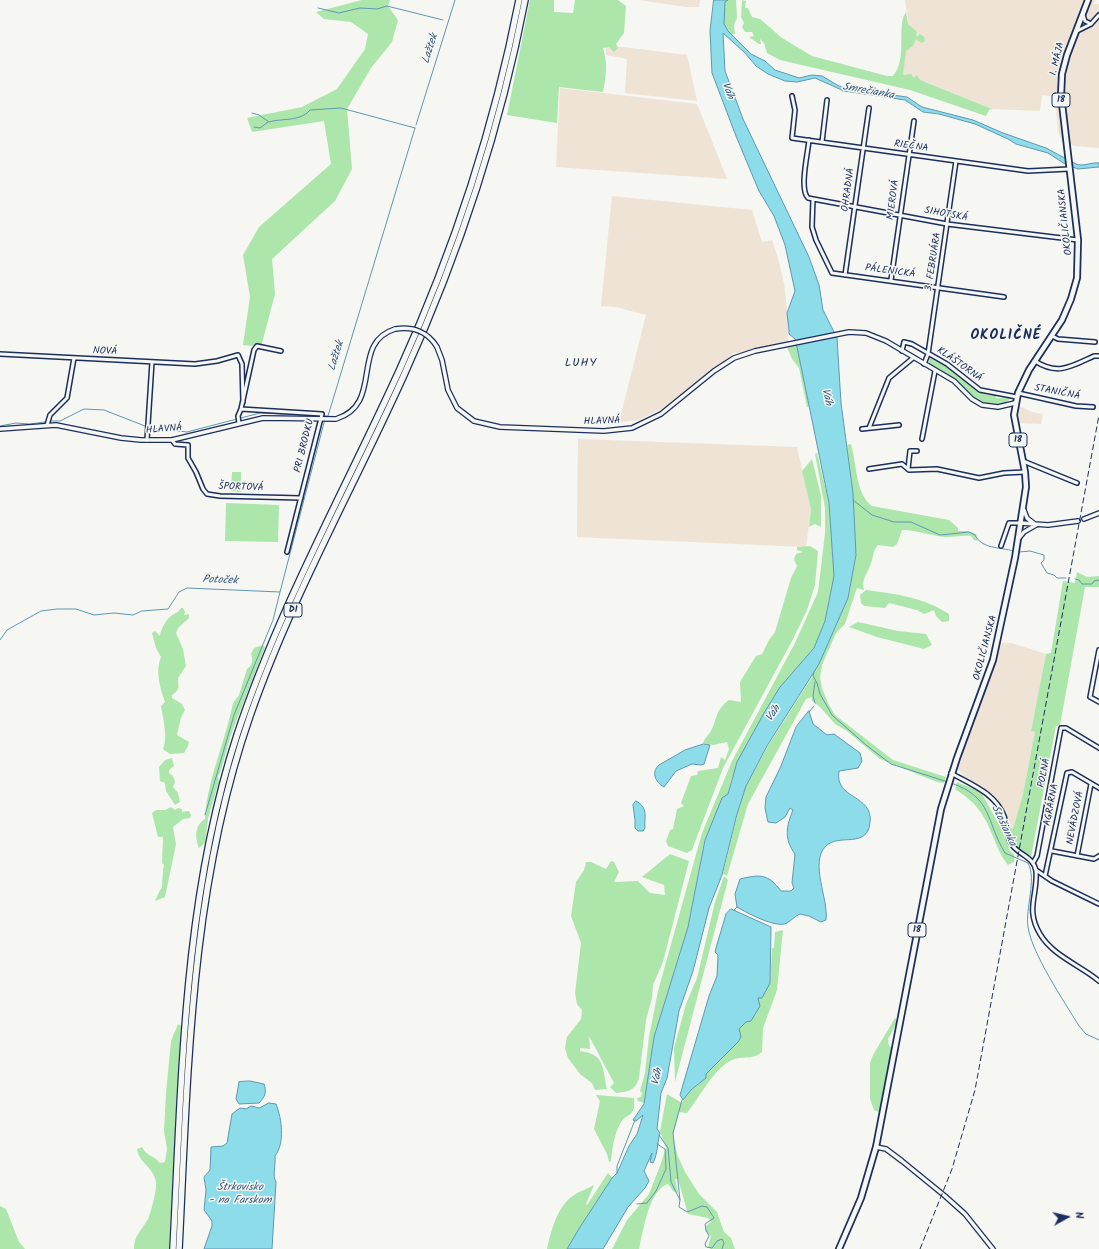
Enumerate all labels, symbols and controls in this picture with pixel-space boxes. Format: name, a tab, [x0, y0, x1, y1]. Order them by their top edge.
water label: Lažtek	[420, 33, 442, 65]
street label: 1. MÁJA	[1048, 41, 1068, 77]
water label: Váh	[718, 81, 736, 101]
water label: Smrečianka	[841, 81, 895, 103]
road number: 18	[1052, 93, 1070, 107]
street label: RIEČNA	[893, 139, 929, 155]
street label: OHRADNÁ	[840, 167, 858, 213]
street label: MIEROVÁ	[885, 179, 903, 221]
street label: OKOLIČIANSKA	[1057, 188, 1075, 256]
street label: SIHOTSKÁ	[923, 205, 969, 225]
street label: 3. FEBRUÁRA	[923, 232, 945, 292]
street label: PÁLENICKÁ	[864, 263, 916, 281]
district label: OKOLIČNÉ	[970, 329, 1042, 345]
water label: Lažtek	[326, 340, 348, 372]
street label: NOVÁ	[93, 345, 117, 359]
street label: KLÁŠTORNÁ	[934, 345, 984, 385]
district label: LUHY	[565, 357, 597, 371]
street label: STANIČNÁ	[1033, 383, 1081, 403]
water label: Váh	[818, 387, 834, 407]
street label: HLAVNÁ	[584, 415, 620, 429]
street label: PRI BRODKU	[293, 418, 317, 474]
street label: HLAVNÁ	[145, 423, 183, 437]
road number: 18	[1009, 433, 1027, 447]
street label: ŠPORTOVÁ	[218, 481, 264, 495]
water label: Potoček	[202, 574, 238, 588]
road number: D1	[284, 603, 302, 617]
street label: OKOLIČIANSKA	[972, 614, 1000, 682]
water label: Váh	[764, 703, 784, 725]
street label: POĽNÁ	[1036, 757, 1054, 789]
street label: AGRÁRNA	[1042, 783, 1062, 827]
street label: NEVÄDZOVÁ	[1065, 790, 1087, 846]
water label: Stošianka	[988, 803, 1018, 849]
road number: 18	[908, 923, 926, 937]
water label: Váh	[650, 1067, 666, 1087]
water label: Štrkovisko - na Farskom	[208, 1181, 272, 1207]
north arrow	[1047, 1197, 1087, 1237]
text: N	[1069, 1211, 1088, 1220]

